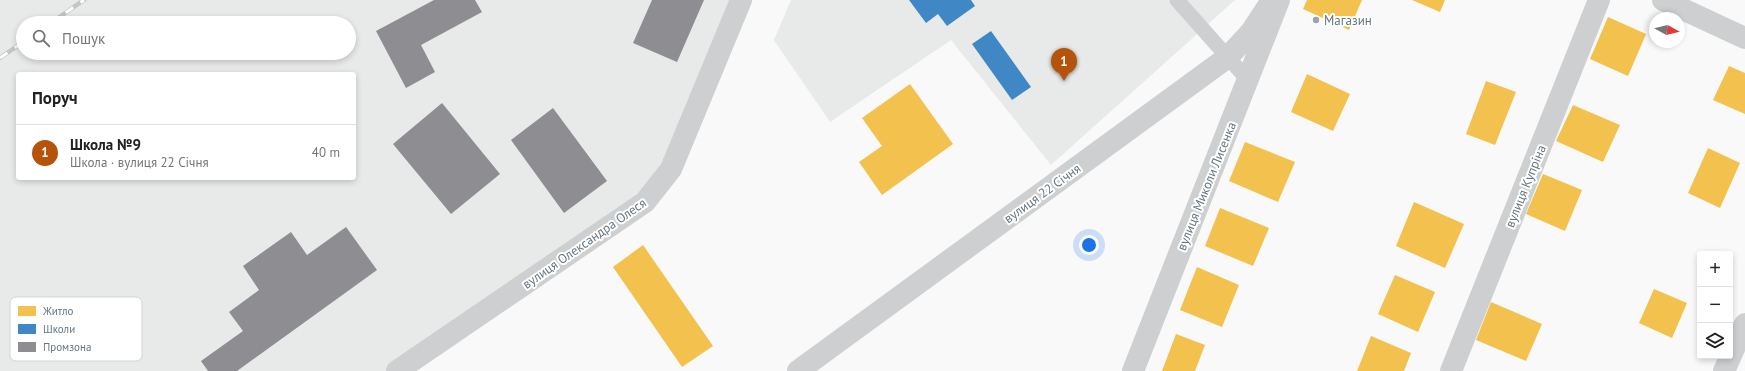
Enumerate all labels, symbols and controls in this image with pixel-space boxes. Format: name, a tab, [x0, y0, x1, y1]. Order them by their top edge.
place label: Магазин	[1324, 12, 1372, 29]
north arrow	[1649, 12, 1685, 48]
marker: Магазин	[1311, 15, 1321, 25]
search box	[16, 16, 356, 60]
icon: search	[30, 27, 52, 49]
text: Пошук	[62, 29, 105, 48]
pin: 1	[1051, 48, 1077, 81]
text: Поруч	[32, 87, 78, 109]
street label: вулиця Миколи Лисенка	[1173, 119, 1240, 253]
text: Школа №9	[70, 135, 141, 154]
street label: вулиця Купріна	[1501, 142, 1550, 230]
text: 1	[41, 144, 49, 161]
text: 40 m	[312, 144, 340, 161]
text: Школа · вулиця 22 Січня	[70, 154, 209, 171]
street label: вулиця 22 Січня	[1001, 160, 1084, 227]
street label: вулиця Олександра Олеся	[519, 194, 650, 293]
your location	[1079, 235, 1099, 255]
map controls	[1697, 251, 1733, 359]
button: +	[1697, 251, 1733, 287]
button: −	[1697, 287, 1733, 323]
legend	[10, 297, 142, 361]
text: Житло	[42, 304, 74, 318]
text: Школи	[43, 322, 75, 336]
button: layers	[1697, 323, 1733, 359]
text: Промзона	[43, 340, 91, 354]

